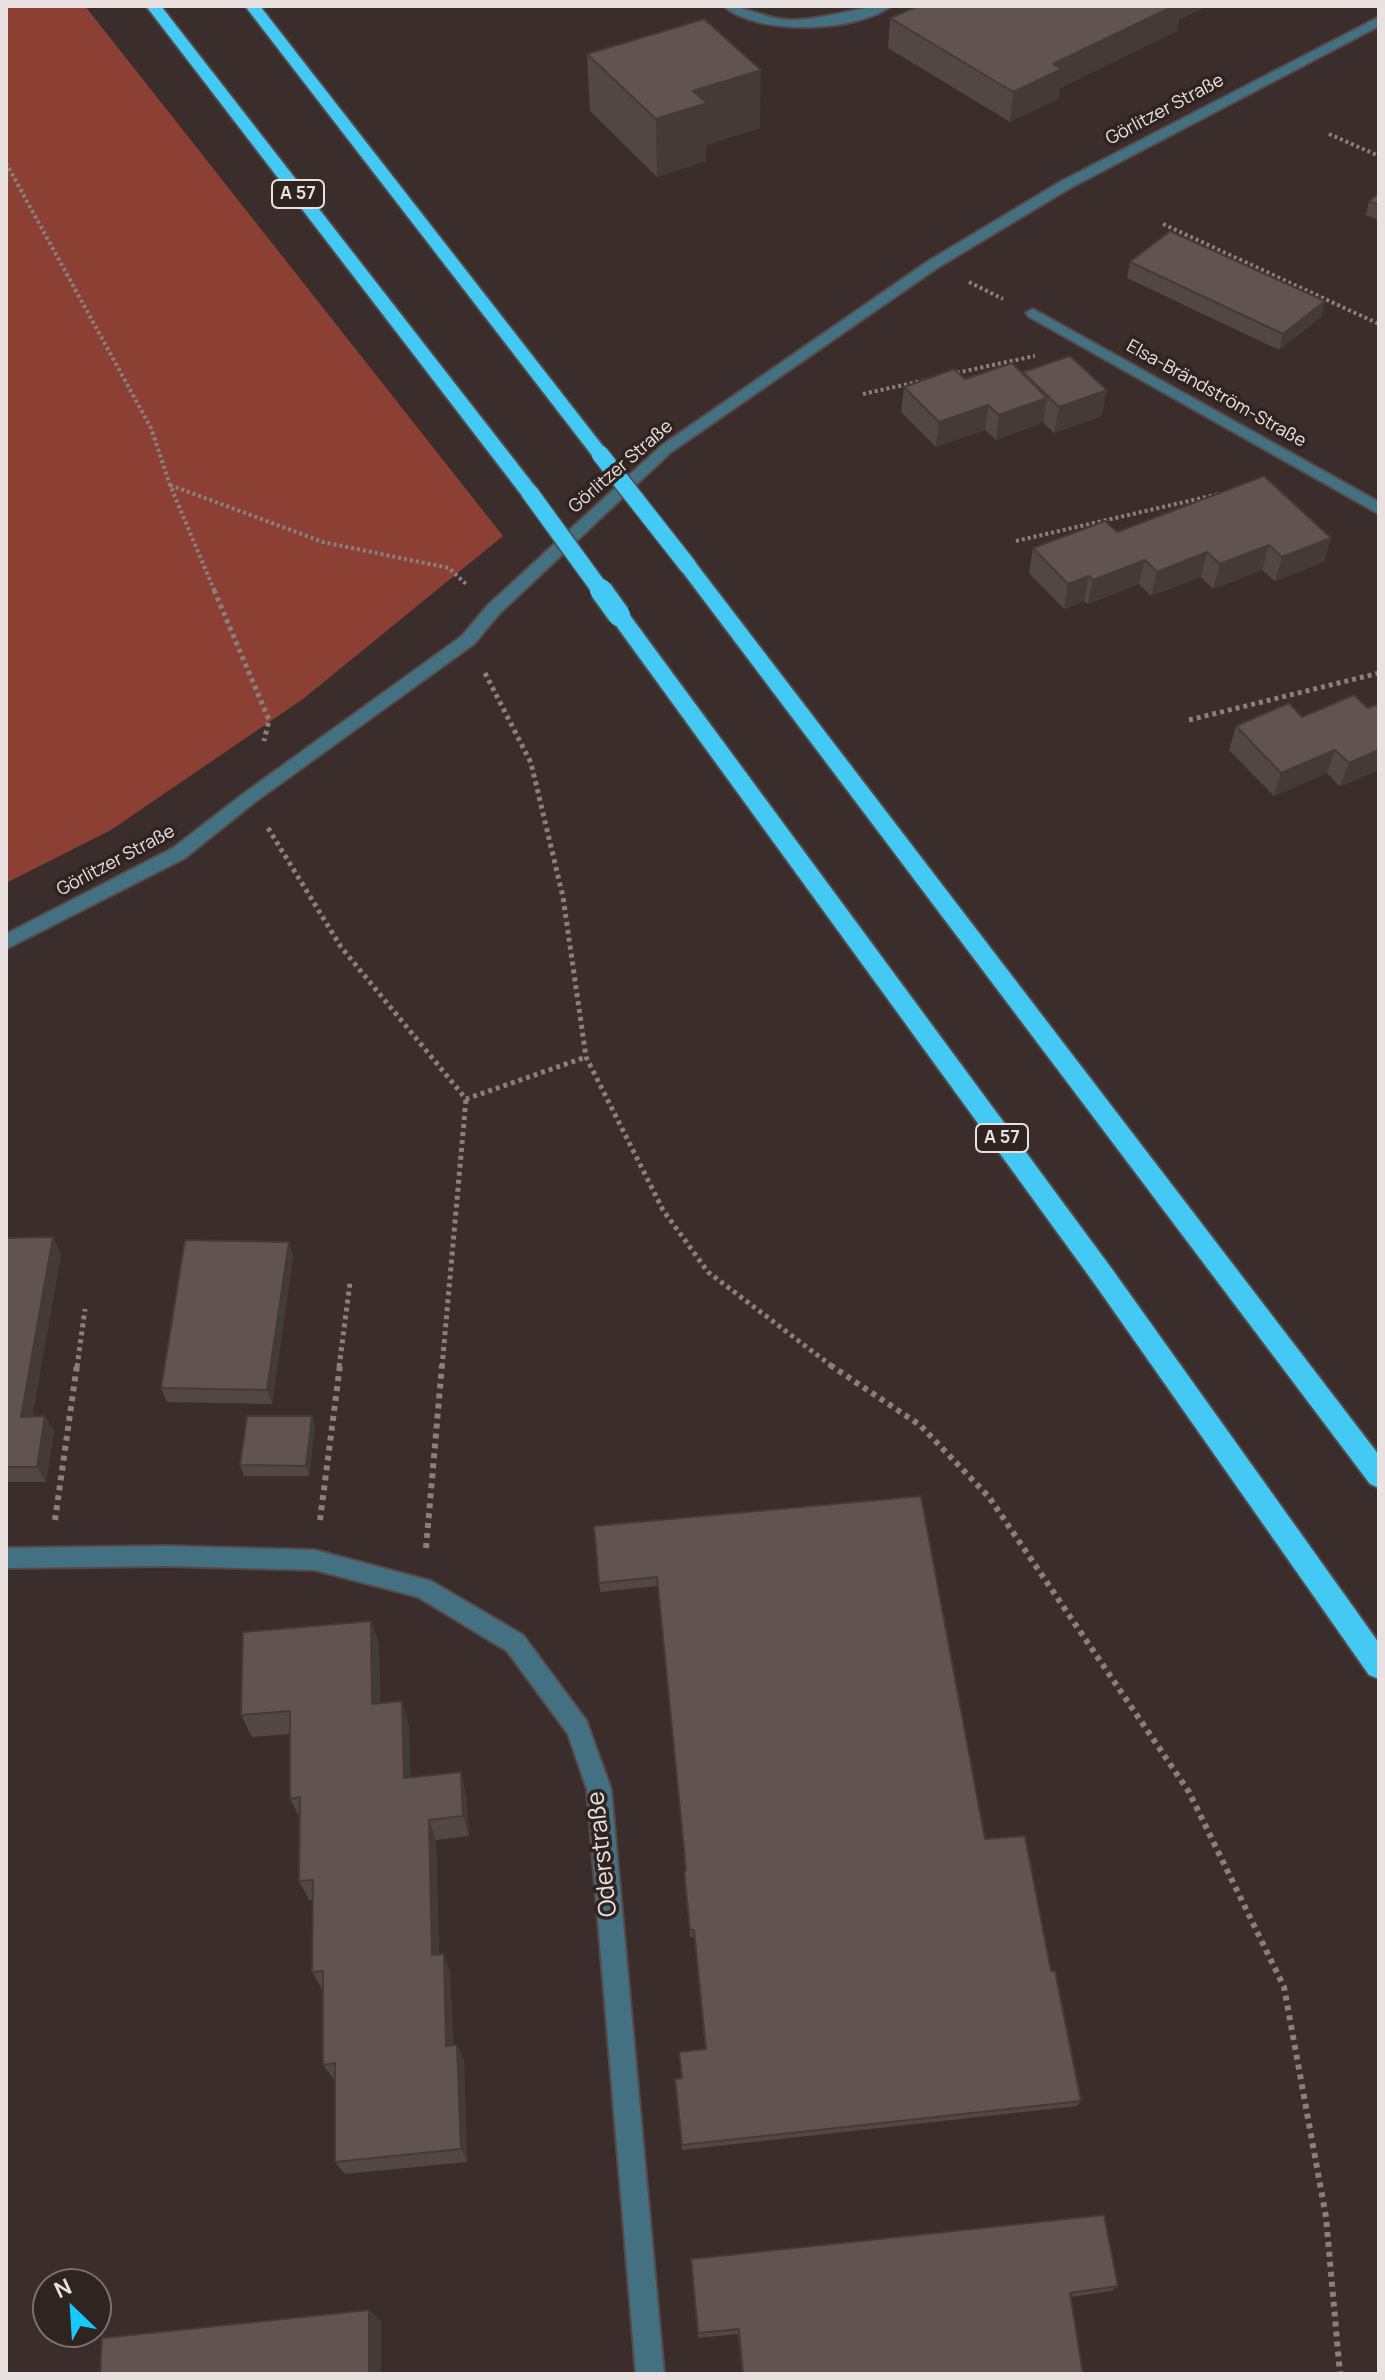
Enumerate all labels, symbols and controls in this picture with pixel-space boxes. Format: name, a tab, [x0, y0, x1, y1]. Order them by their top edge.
street label: Görlitzer Straße	[1102, 70, 1228, 150]
road number: A 57	[272, 180, 324, 208]
street label: Elsa-Brändström-Straße	[1122, 336, 1310, 452]
street label: Görlitzer Straße	[565, 416, 677, 518]
street label: Görlitzer Straße	[53, 821, 179, 901]
road number: A 57	[976, 1124, 1028, 1152]
street label: Oderstraße	[582, 1790, 624, 1918]
north arrow	[32, 2268, 112, 2348]
text: N	[49, 2271, 76, 2305]

